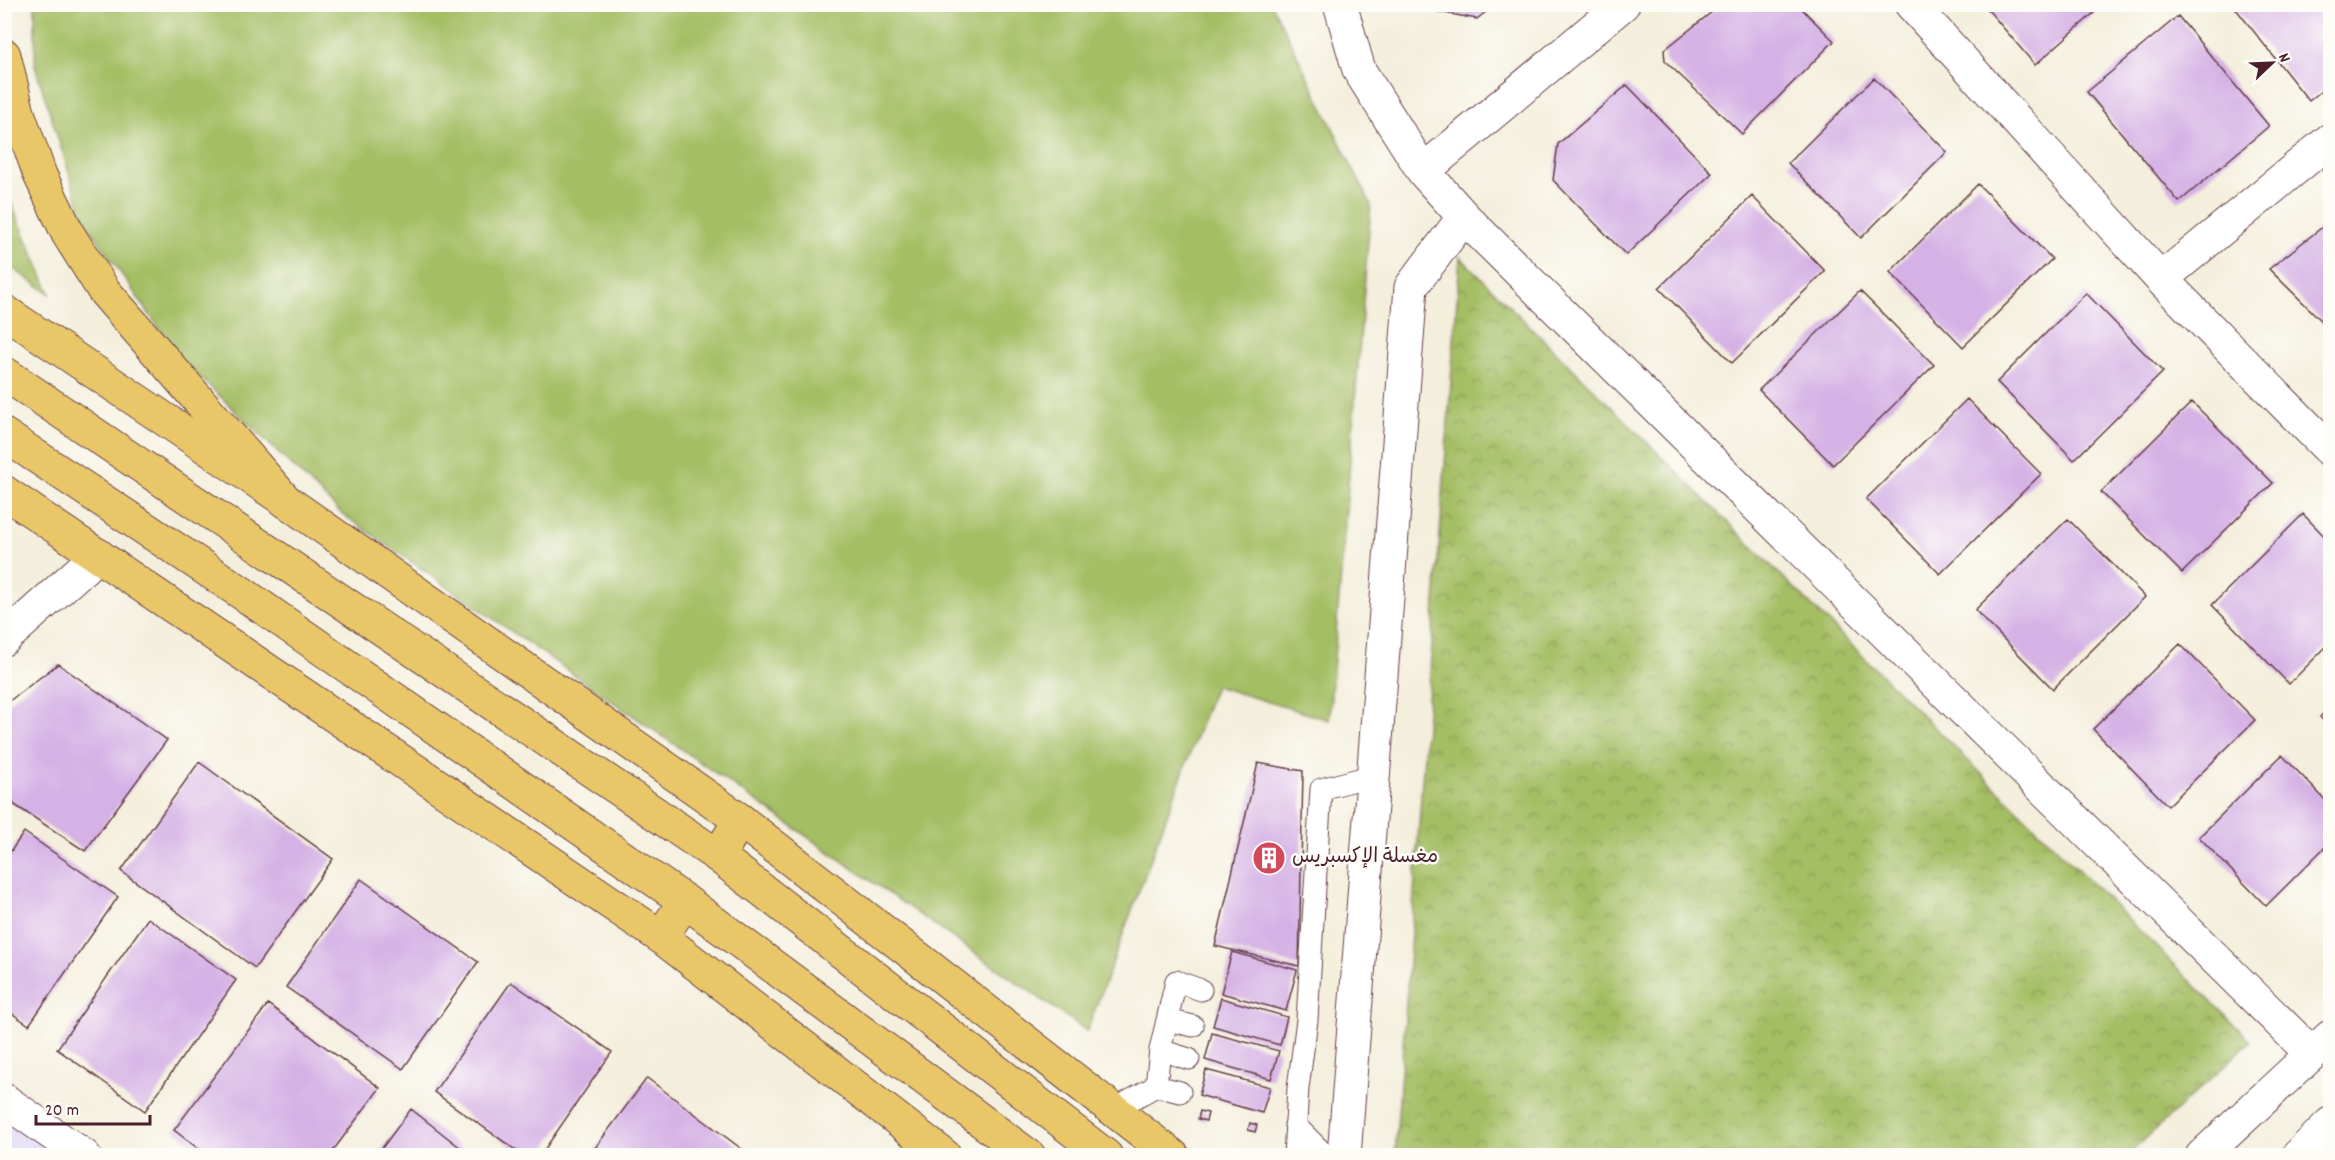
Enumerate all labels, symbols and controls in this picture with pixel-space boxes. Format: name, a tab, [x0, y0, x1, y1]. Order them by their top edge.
north arrow	[2242, 33, 2302, 93]
text: N	[2271, 50, 2296, 66]
building icon: مغسلة الإكسبريس	[1251, 840, 1287, 876]
place label: مغسلة الإكسبريس	[1292, 844, 1438, 872]
scale bar	[36, 1088, 150, 1126]
text: 20 m	[45, 1099, 79, 1124]

